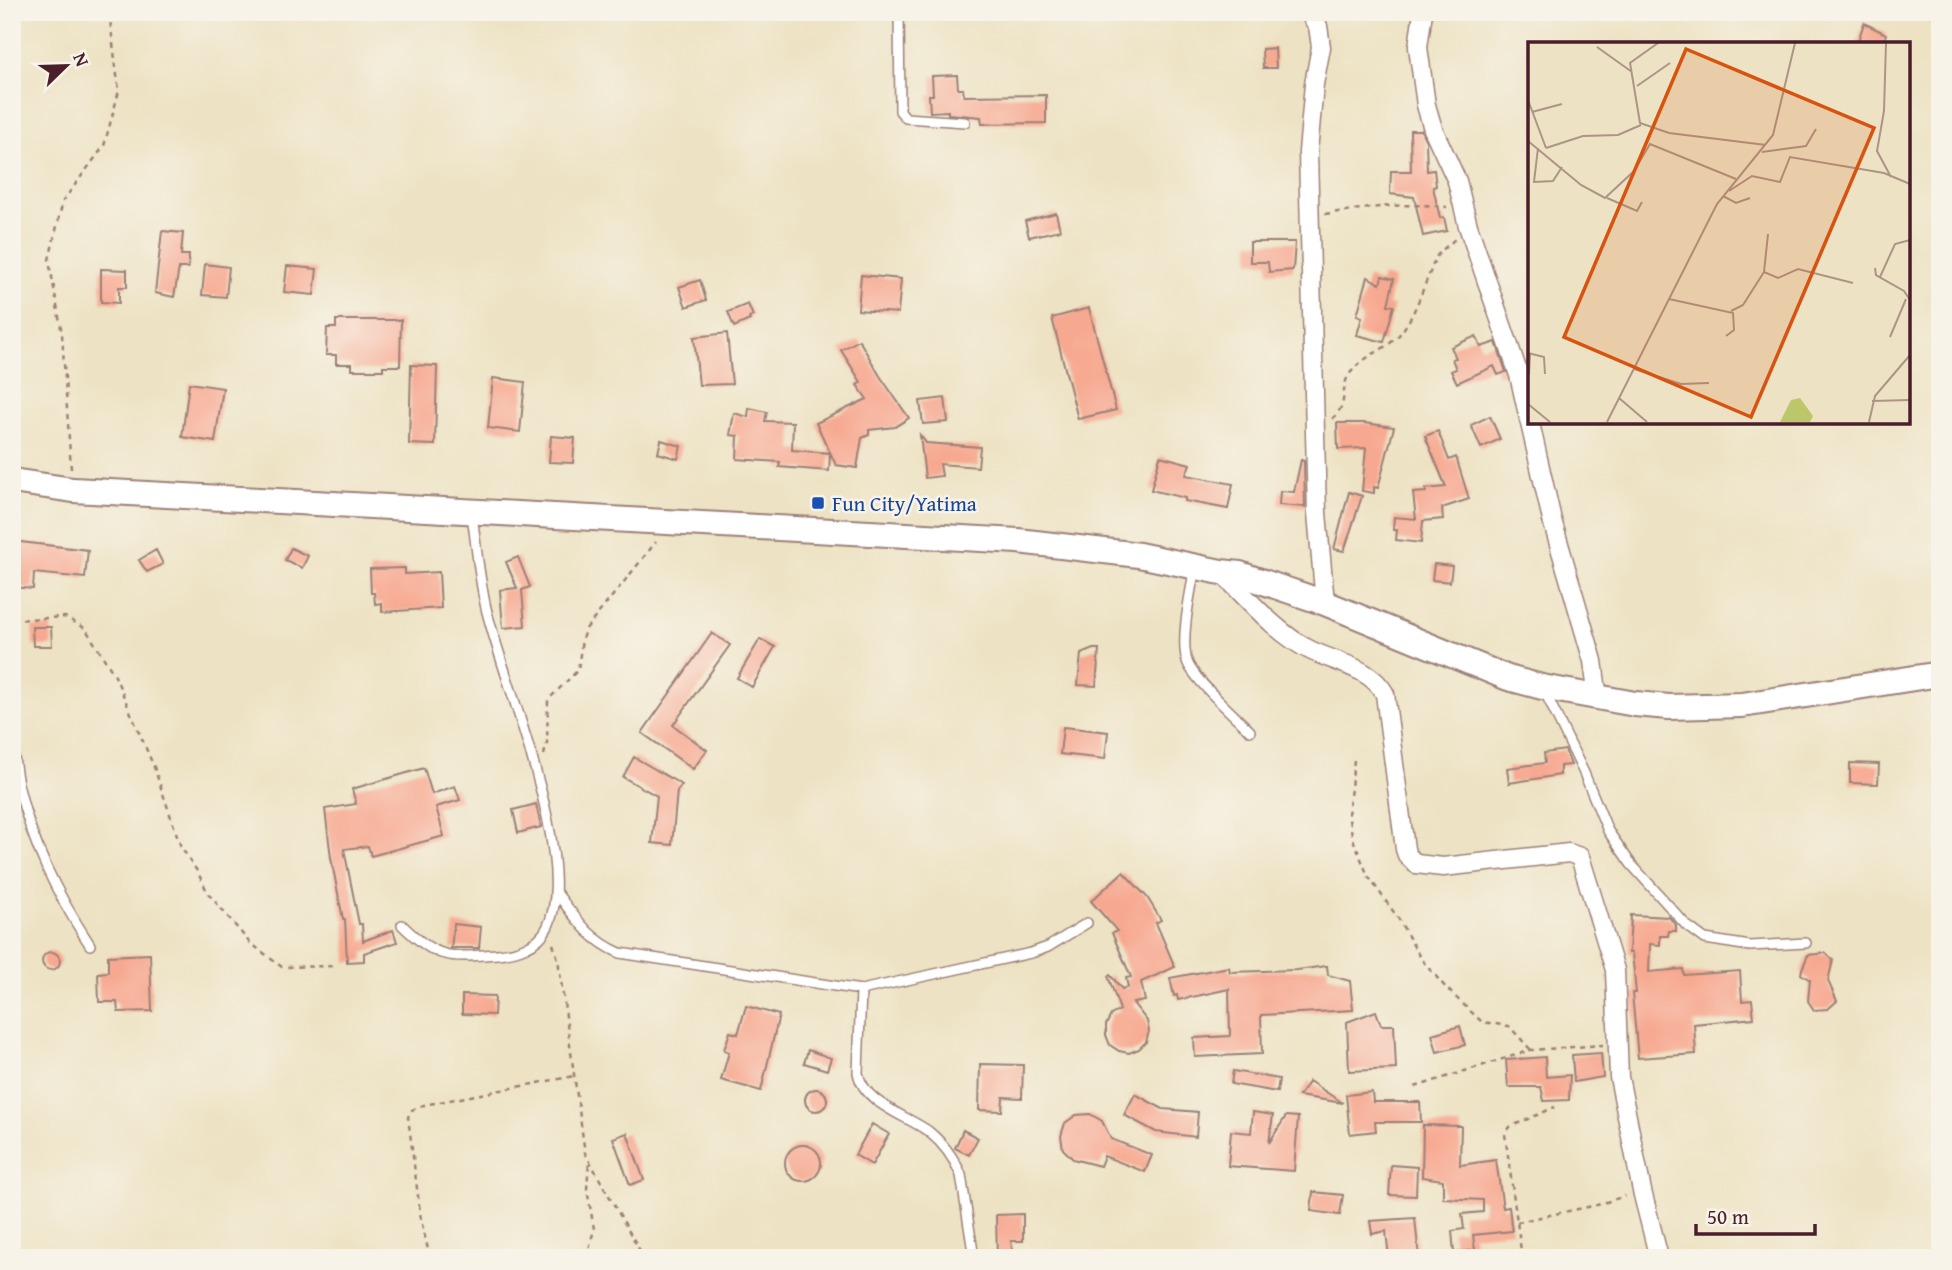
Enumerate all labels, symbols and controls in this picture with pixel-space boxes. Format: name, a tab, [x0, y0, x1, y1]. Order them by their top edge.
north arrow	[32, 32, 102, 102]
inset map	[1528, 42, 1910, 424]
text: N	[66, 48, 97, 71]
place label: Fun City/Yatima	[832, 488, 977, 519]
marker: Fun City/Yatima	[810, 495, 826, 511]
scale bar	[1696, 1193, 1815, 1237]
text: 50 m	[1707, 1201, 1749, 1232]

